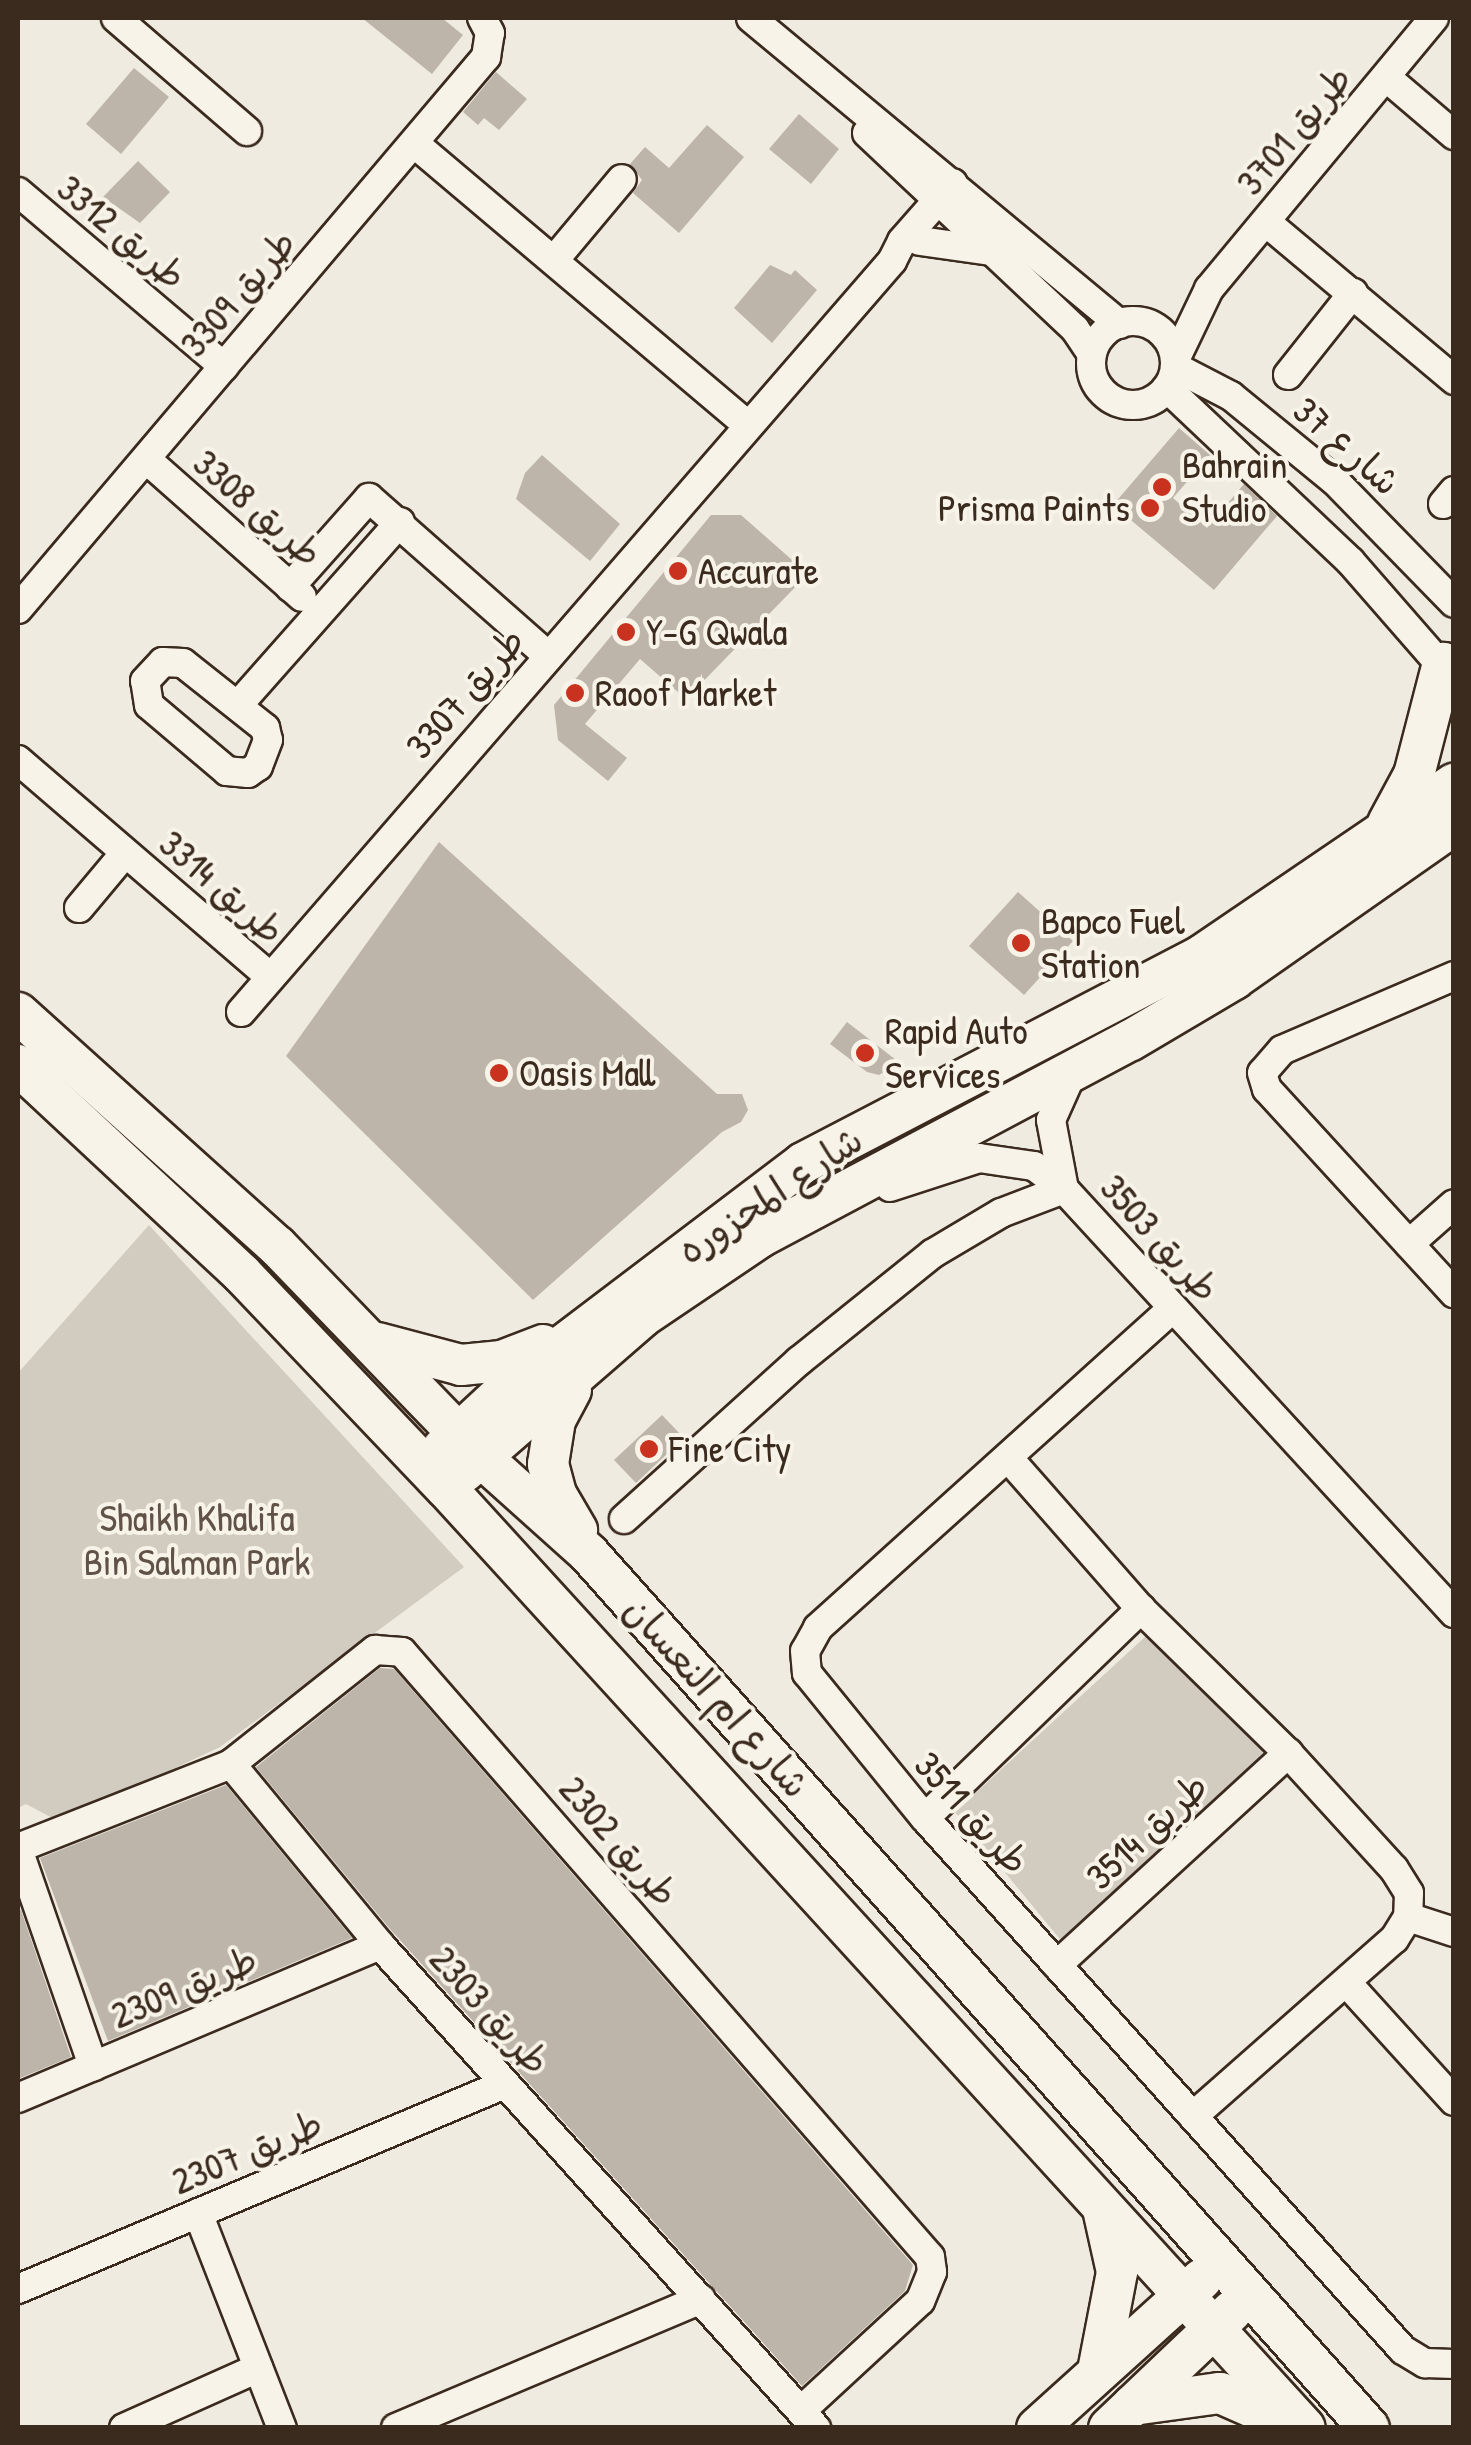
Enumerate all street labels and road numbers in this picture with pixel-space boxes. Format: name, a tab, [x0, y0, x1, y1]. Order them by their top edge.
street label: طريق 3701	[1227, 56, 1361, 204]
street label: طريق 3312	[48, 165, 196, 299]
street label: طريق 3309	[170, 220, 306, 366]
street label: شارع 37	[1284, 387, 1410, 505]
street label: طريق 3308	[184, 440, 332, 576]
street label: طريق 3307	[396, 618, 534, 768]
street label: طريق 3314	[150, 820, 294, 954]
street label: شارع المحزوره	[669, 1117, 871, 1273]
street label: طريق 3503	[1091, 1165, 1229, 1311]
street label: شارع ام النعسان	[615, 1587, 819, 1807]
street label: طريق 3511	[905, 1742, 1039, 1884]
street label: طريق 3514	[1077, 1763, 1217, 1899]
street label: طريق 2302	[550, 1766, 688, 1916]
street label: طريق 2309	[104, 1936, 264, 2038]
street label: طريق 2303	[420, 1936, 560, 2084]
street label: طريق 2307	[165, 2100, 329, 2204]

